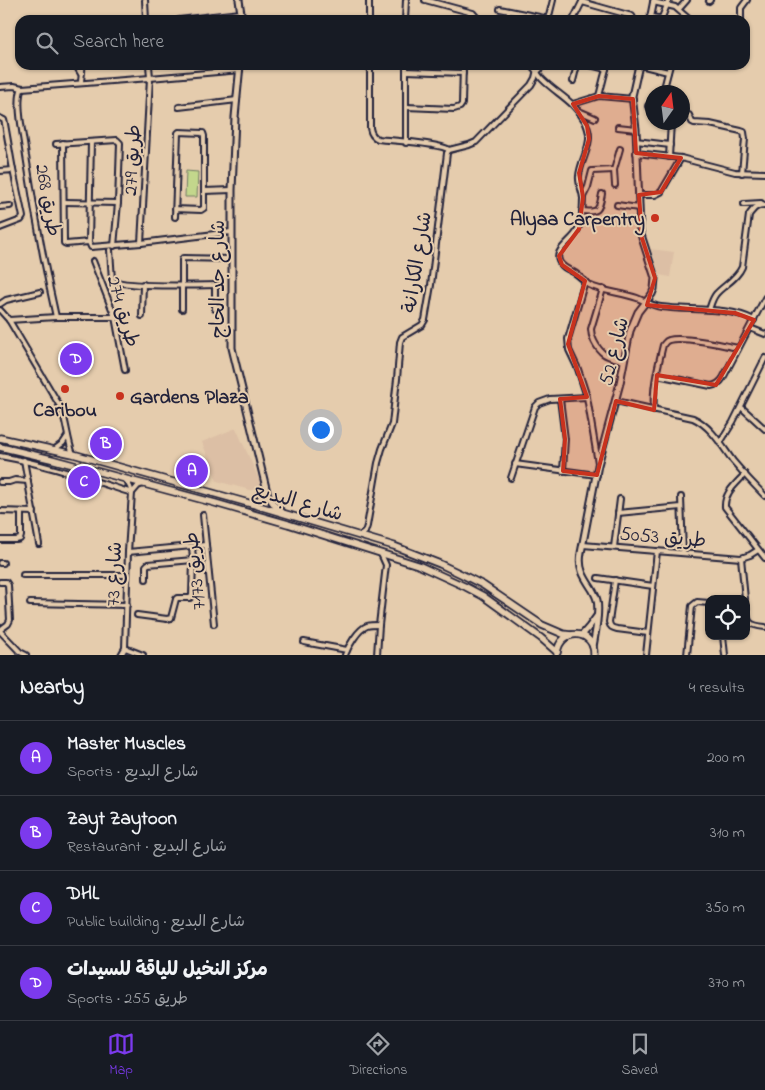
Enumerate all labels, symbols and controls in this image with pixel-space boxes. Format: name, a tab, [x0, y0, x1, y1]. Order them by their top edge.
search box	[15, 15, 750, 70]
icon: search	[33, 29, 61, 57]
text: Search here	[73, 29, 164, 56]
north arrow	[645, 85, 690, 130]
street label: طريق 279	[117, 124, 150, 196]
street label: طريق 268	[26, 162, 67, 239]
place label: Alyaa Carpentry	[510, 206, 645, 236]
street label: شارع الكارانة	[396, 210, 441, 315]
marker: Alyaa Carpentry	[649, 212, 661, 224]
street label: شارع جد الحاج	[205, 220, 234, 338]
street label: طريق 274	[98, 272, 146, 351]
street label: شارع 52	[593, 314, 638, 389]
pin: D	[60, 340, 92, 378]
marker: Caribou	[59, 383, 71, 395]
place label: Gardens Plaza	[130, 384, 249, 413]
marker: Gardens Plaza	[114, 390, 126, 402]
place label: Caribou	[33, 397, 97, 426]
your location	[308, 417, 334, 443]
pin: B	[90, 425, 122, 463]
pin: A	[176, 452, 208, 490]
pin: C	[68, 463, 100, 501]
street label: شارع البديع	[249, 477, 346, 530]
street label: طريق 5053	[618, 520, 707, 557]
street label: طريق 7173	[178, 530, 215, 611]
street label: شارع 73	[100, 541, 131, 607]
map controls	[705, 595, 750, 640]
button: locate	[705, 595, 750, 640]
text: Nearby	[20, 673, 84, 703]
text: 4 results	[689, 676, 745, 700]
text: Master Muscles	[67, 731, 186, 758]
text: A	[31, 746, 41, 770]
text: 200 m	[707, 746, 745, 770]
text: Sports · شارع البديع	[67, 760, 198, 784]
text: Zayt Zaytoon	[67, 806, 177, 833]
text: B	[31, 821, 41, 845]
text: 310 m	[710, 821, 745, 845]
text: Restaurant · شارع البديع	[67, 835, 227, 859]
text: DHL	[67, 881, 99, 908]
text: C	[32, 896, 40, 920]
text: 350 m	[706, 896, 745, 920]
text: Public building · شارع البديع	[67, 910, 245, 934]
text: مركز النخيل للياقة للسيدات	[67, 957, 268, 984]
text: D	[30, 971, 42, 995]
text: 370 m	[708, 971, 745, 995]
text: Sports · طريق 255	[67, 987, 188, 1011]
tab: Map	[107, 1030, 135, 1081]
tab: Directions	[349, 1030, 407, 1081]
tab: Saved	[621, 1030, 658, 1081]

